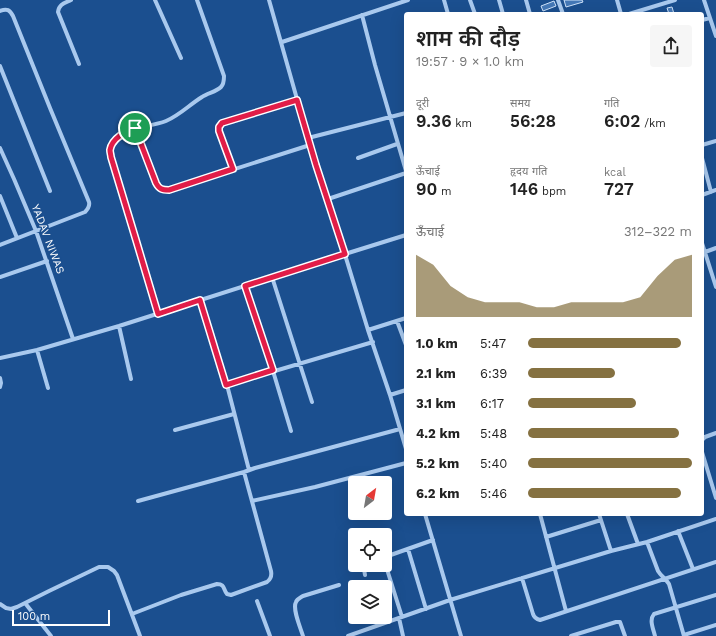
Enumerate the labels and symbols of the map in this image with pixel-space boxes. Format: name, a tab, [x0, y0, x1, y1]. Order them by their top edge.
pin	[118, 111, 152, 145]
street label: YADAV NIWAS	[29, 202, 67, 276]
north arrow	[348, 476, 392, 520]
scale bar	[12, 608, 110, 627]

